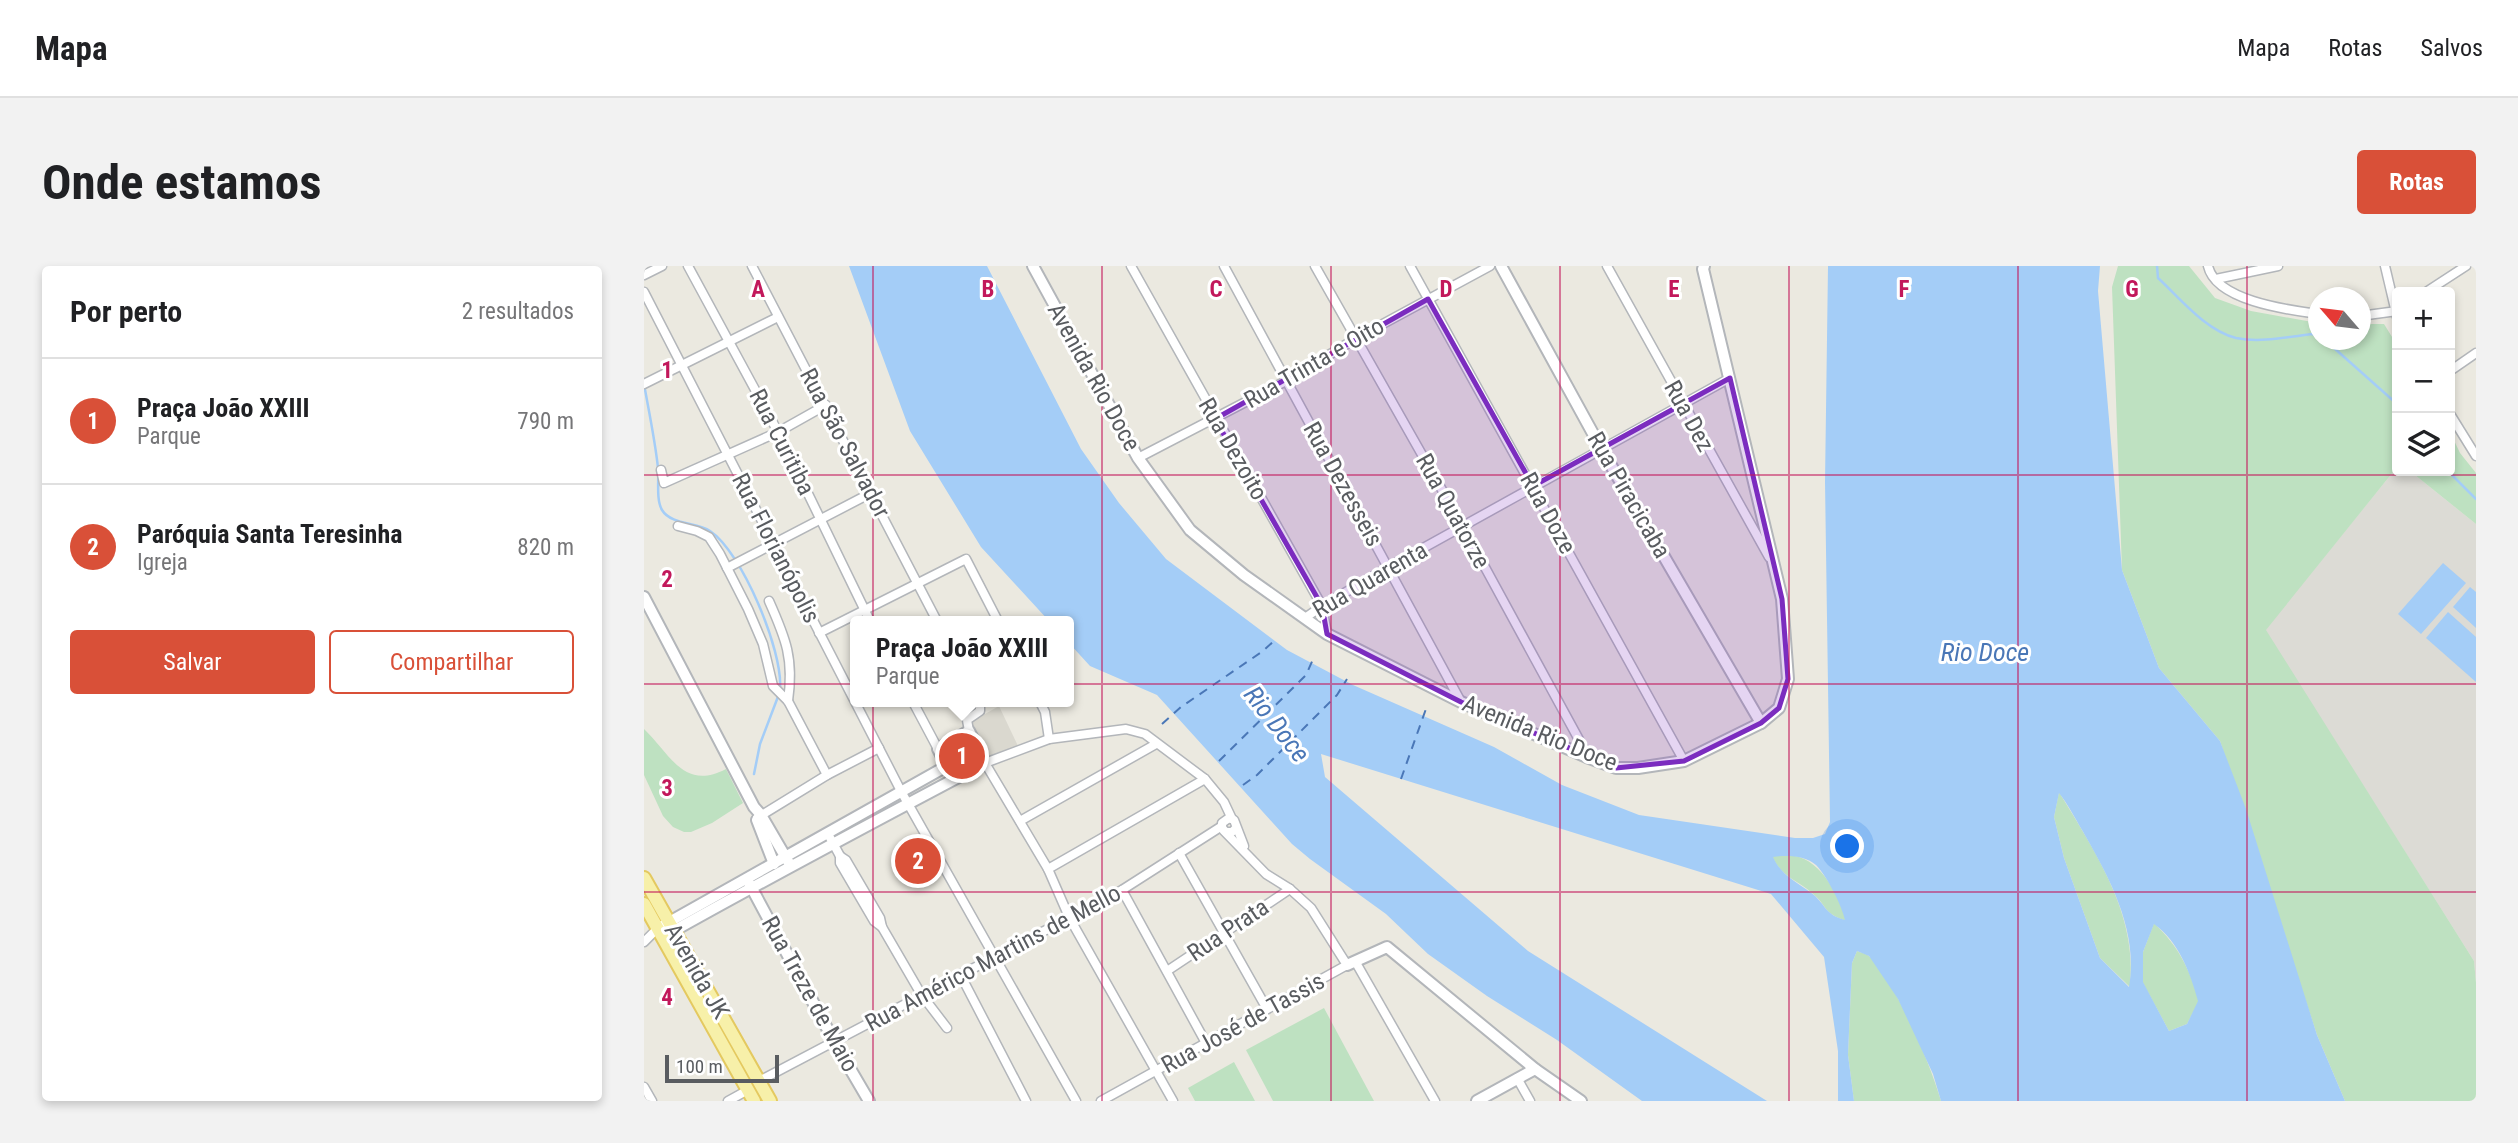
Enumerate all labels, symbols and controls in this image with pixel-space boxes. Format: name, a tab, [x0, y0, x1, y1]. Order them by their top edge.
text: Mapa	[35, 29, 107, 68]
text: Mapa	[2237, 34, 2290, 62]
text: Rotas	[2328, 34, 2382, 62]
text: Salvos	[2420, 34, 2483, 62]
button: Rotas	[2357, 150, 2476, 214]
text: Onde estamos	[42, 154, 322, 211]
text: A	[751, 276, 765, 303]
text: B	[982, 276, 994, 303]
text: C	[1209, 276, 1223, 303]
text: D	[1440, 276, 1453, 303]
text: E	[1668, 276, 1680, 303]
text: F	[1899, 276, 1910, 303]
text: G	[2125, 276, 2139, 303]
north arrow	[2308, 287, 2371, 350]
map controls	[2392, 287, 2455, 476]
button: +	[2392, 287, 2455, 350]
text: Por perto	[70, 294, 182, 329]
text: 2 resultados	[462, 298, 574, 325]
street label: Avenida Rio Doce	[1042, 298, 1146, 456]
street label: Rua Trinta e Oito	[1239, 312, 1389, 414]
button: −	[2392, 350, 2455, 413]
text: 1	[661, 357, 673, 384]
street label: Rua São Salvador	[794, 364, 896, 522]
street label: Rua Dez	[1658, 376, 1720, 456]
street label: Rua Curitiba	[743, 384, 821, 500]
text: Praça João XXIII	[137, 393, 309, 423]
street label: Rua Dezoito	[1193, 393, 1273, 505]
text: 1	[87, 408, 99, 435]
text: 790 m	[517, 408, 574, 435]
button: layers	[2392, 413, 2455, 476]
street label: Rua Dezesseis	[1297, 417, 1389, 551]
text: Parque	[137, 423, 201, 450]
street label: Rua Piracicaba	[1582, 427, 1676, 563]
street label: Rua Quatorze	[1410, 449, 1496, 573]
street label: Rua Florianópolis	[726, 468, 826, 628]
street label: Rua Doze	[1514, 468, 1582, 558]
text: Paróquia Santa Teresinha	[137, 519, 402, 549]
text: 2	[87, 534, 99, 561]
text: 820 m	[517, 534, 574, 561]
street label: Rua Quarenta	[1308, 536, 1432, 624]
text: Igreja	[137, 549, 188, 576]
text: 2	[661, 566, 673, 593]
popup	[850, 616, 1074, 707]
button: Salvar	[70, 630, 315, 694]
button: Compartilhar	[329, 630, 574, 694]
text: Praça João XXIII	[876, 633, 1048, 663]
water label: Rio Doce	[1941, 637, 2029, 667]
text: Parque	[876, 663, 940, 690]
water label: Rio Doce	[1238, 680, 1316, 768]
street label: Avenida Rio Doce	[1458, 689, 1622, 777]
pin: 1	[939, 730, 985, 782]
text: 3	[661, 775, 673, 802]
your location	[1830, 829, 1864, 863]
pin: 2	[895, 835, 941, 887]
street label: Rua Américo Martins de Mello	[860, 879, 1126, 1037]
street label: Rua Prata	[1182, 893, 1274, 967]
street label: Rua Treze de Maio	[756, 911, 864, 1077]
street label: Avenida JK	[659, 918, 735, 1024]
street label: Rua José de Tassis	[1157, 967, 1329, 1079]
text: 4	[661, 984, 673, 1011]
scale bar	[665, 1052, 779, 1084]
text: 100 m	[676, 1055, 723, 1078]

